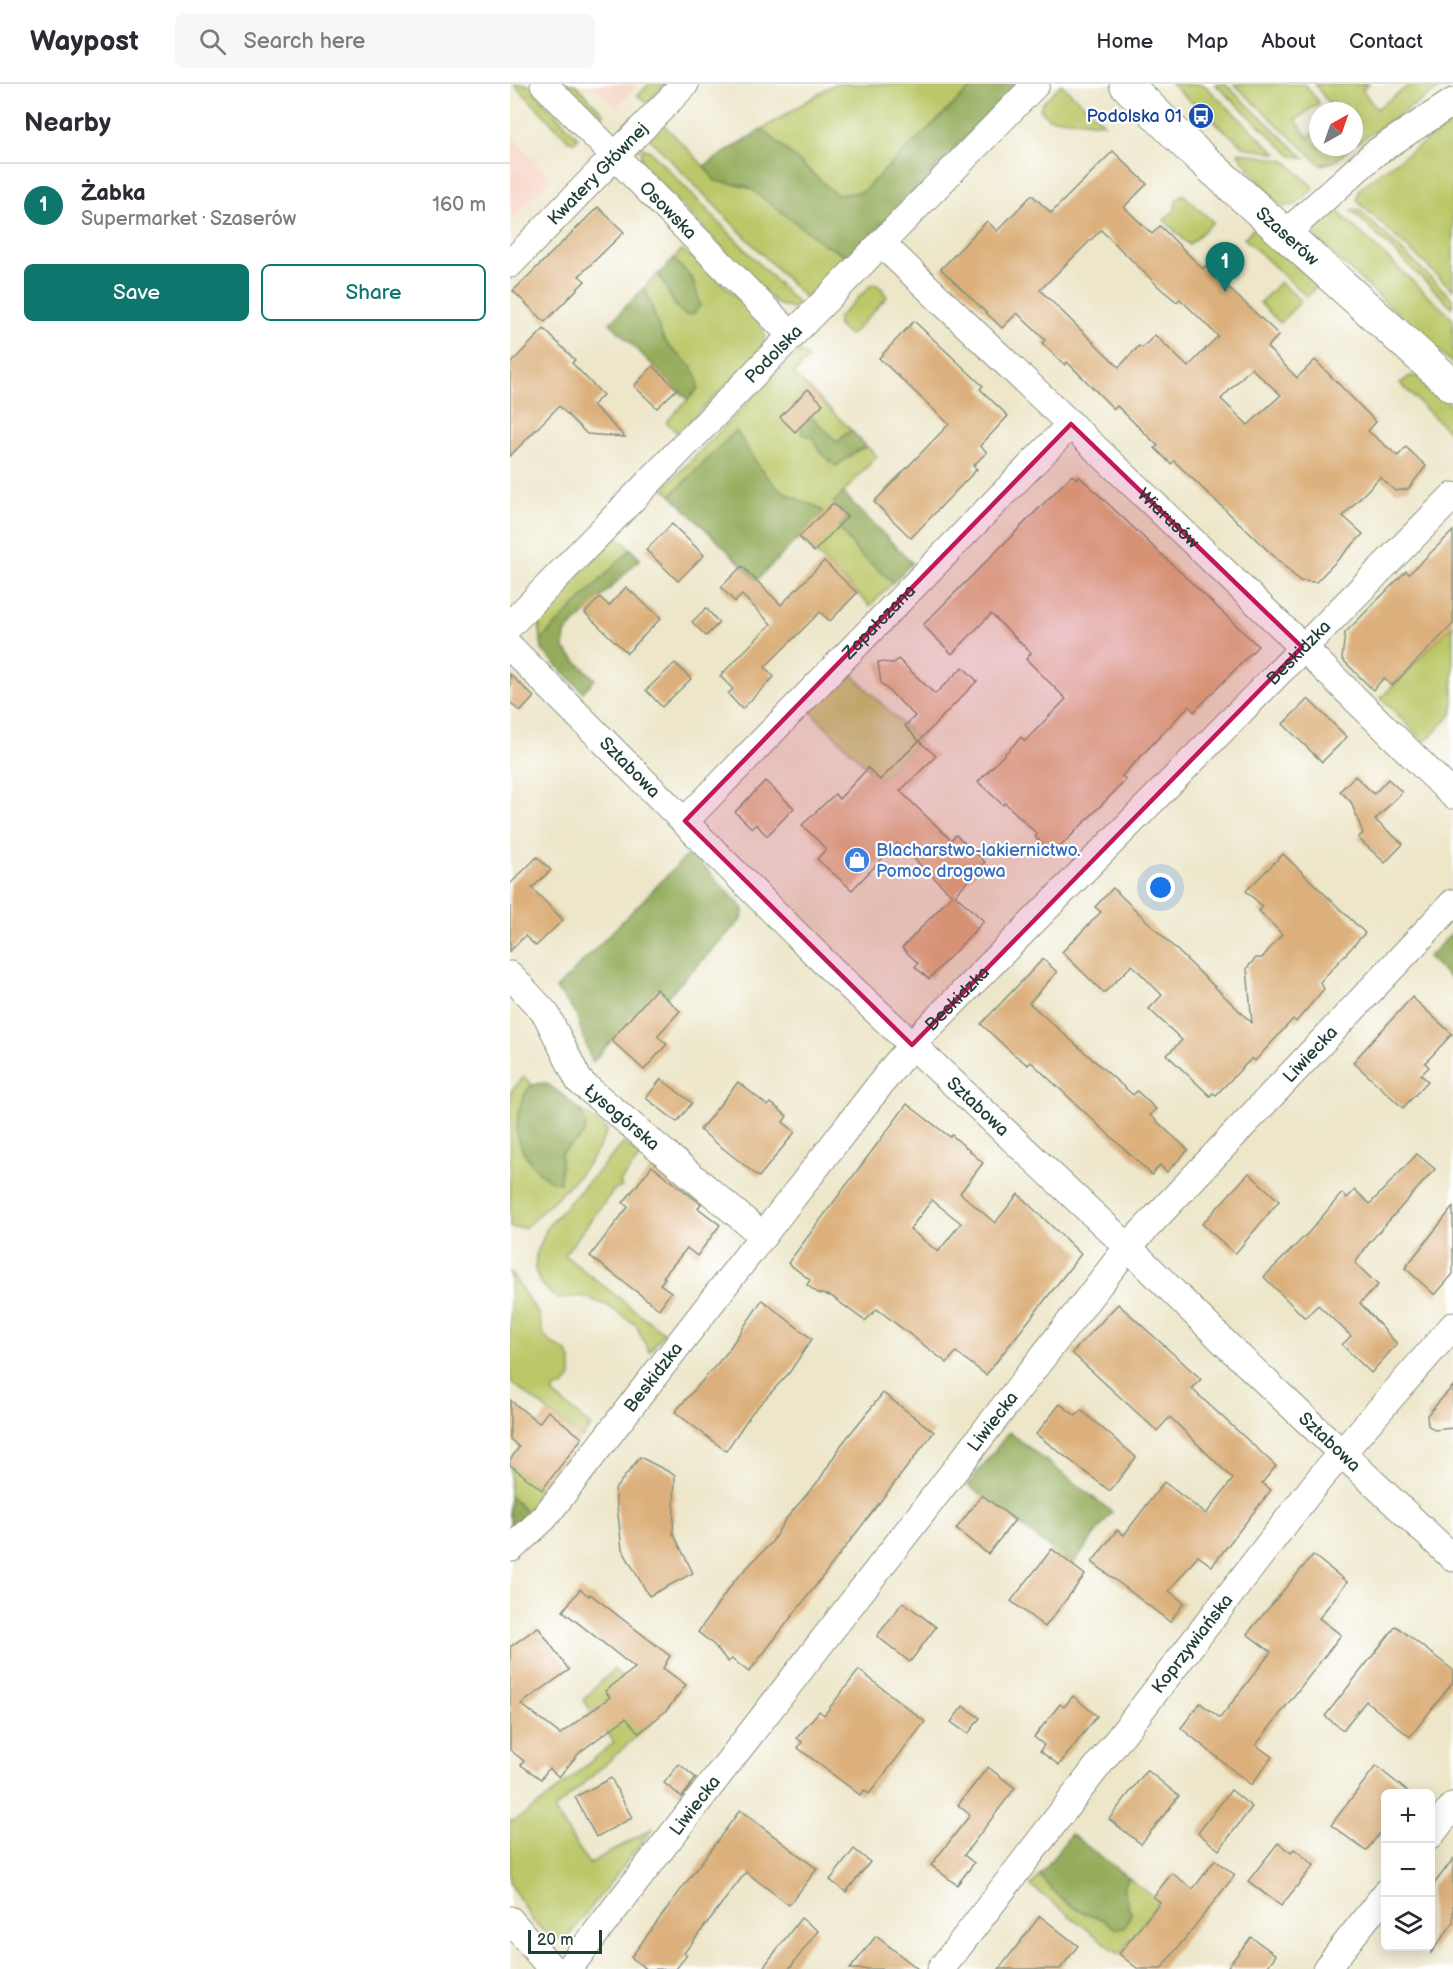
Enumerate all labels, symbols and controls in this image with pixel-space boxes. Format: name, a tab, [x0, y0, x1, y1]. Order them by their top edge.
search box	[175, 14, 595, 68]
text: Waypost	[30, 25, 139, 58]
icon: search	[196, 25, 229, 58]
text: Search here	[244, 28, 365, 55]
text: Home	[1096, 29, 1153, 54]
text: Map	[1186, 29, 1228, 54]
text: About	[1261, 29, 1316, 54]
text: Contact	[1349, 29, 1423, 54]
bus stop icon: Podolska 01	[1186, 101, 1216, 131]
north arrow	[1309, 102, 1363, 156]
place label: Podolska 01	[1087, 106, 1182, 127]
text: Nearby	[24, 108, 111, 139]
street label: Kwatery Głównej	[543, 118, 652, 229]
street label: Osowska	[635, 177, 701, 243]
text: Żabka	[81, 180, 146, 207]
text: 1	[39, 193, 48, 217]
text: 160 m	[432, 193, 486, 217]
street label: Szaserów	[1252, 202, 1323, 270]
text: Supermarket · Szaserów	[81, 207, 296, 231]
pin: 1	[1206, 242, 1244, 292]
button: Save	[24, 264, 249, 321]
button: Share	[261, 264, 486, 321]
street label: Podolska	[741, 320, 806, 387]
street label: Wiarusów	[1133, 484, 1204, 553]
street label: Zapałczana	[837, 580, 920, 664]
street label: Beskidzka	[1262, 616, 1335, 689]
street label: Sztabowa	[595, 733, 665, 802]
place label: Blacharstwo-lakiernictwo. Pomoc drogowa	[876, 840, 1081, 882]
shop icon: Blacharstwo-lakiernictwo. Pomoc drogowa	[842, 845, 872, 875]
your location	[1146, 873, 1175, 902]
street label: Beskidzka	[921, 962, 994, 1035]
street label: Liwiecka	[1279, 1022, 1342, 1087]
street label: Sztabowa	[943, 1072, 1013, 1141]
street label: Łysogórska	[580, 1080, 664, 1155]
street label: Beskidzka	[620, 1338, 687, 1416]
street label: Liwiecka	[963, 1387, 1022, 1455]
street label: Sztabowa	[1294, 1408, 1365, 1476]
street label: Koprzywiańska	[1147, 1590, 1237, 1697]
street label: Liwiecka	[665, 1771, 725, 1839]
map controls	[1381, 1789, 1435, 1951]
button: +	[1381, 1789, 1435, 1843]
button: −	[1381, 1843, 1435, 1897]
button: layers	[1381, 1897, 1435, 1951]
scale bar	[528, 1927, 602, 1954]
text: 20 m	[537, 1931, 573, 1950]

